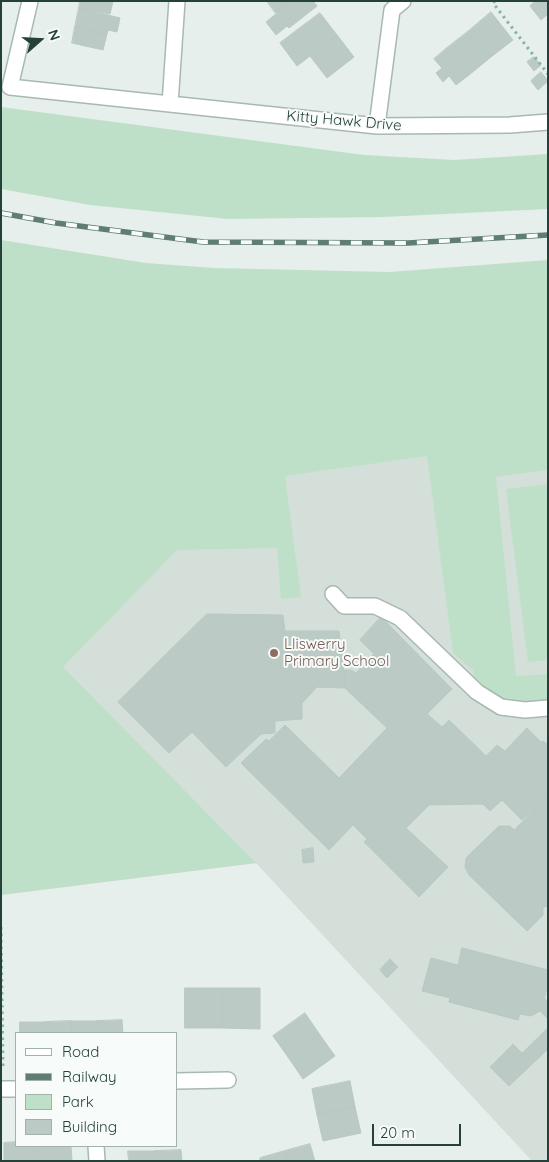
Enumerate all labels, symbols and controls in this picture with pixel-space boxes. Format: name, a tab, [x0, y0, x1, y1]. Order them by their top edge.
north arrow	[15, 15, 65, 65]
text: N	[44, 27, 64, 43]
street label: Kitty Hawk Drive	[286, 107, 402, 135]
place label: Lliswerry Primary School	[284, 635, 389, 670]
marker: Lliswerry Primary School	[268, 647, 280, 659]
legend	[15, 1032, 178, 1147]
text: Road	[62, 1042, 99, 1061]
text: Railway	[62, 1067, 117, 1086]
text: Park	[62, 1092, 94, 1111]
scale bar	[374, 1114, 463, 1146]
text: Building	[62, 1117, 117, 1136]
text: 20 m	[380, 1123, 415, 1142]

